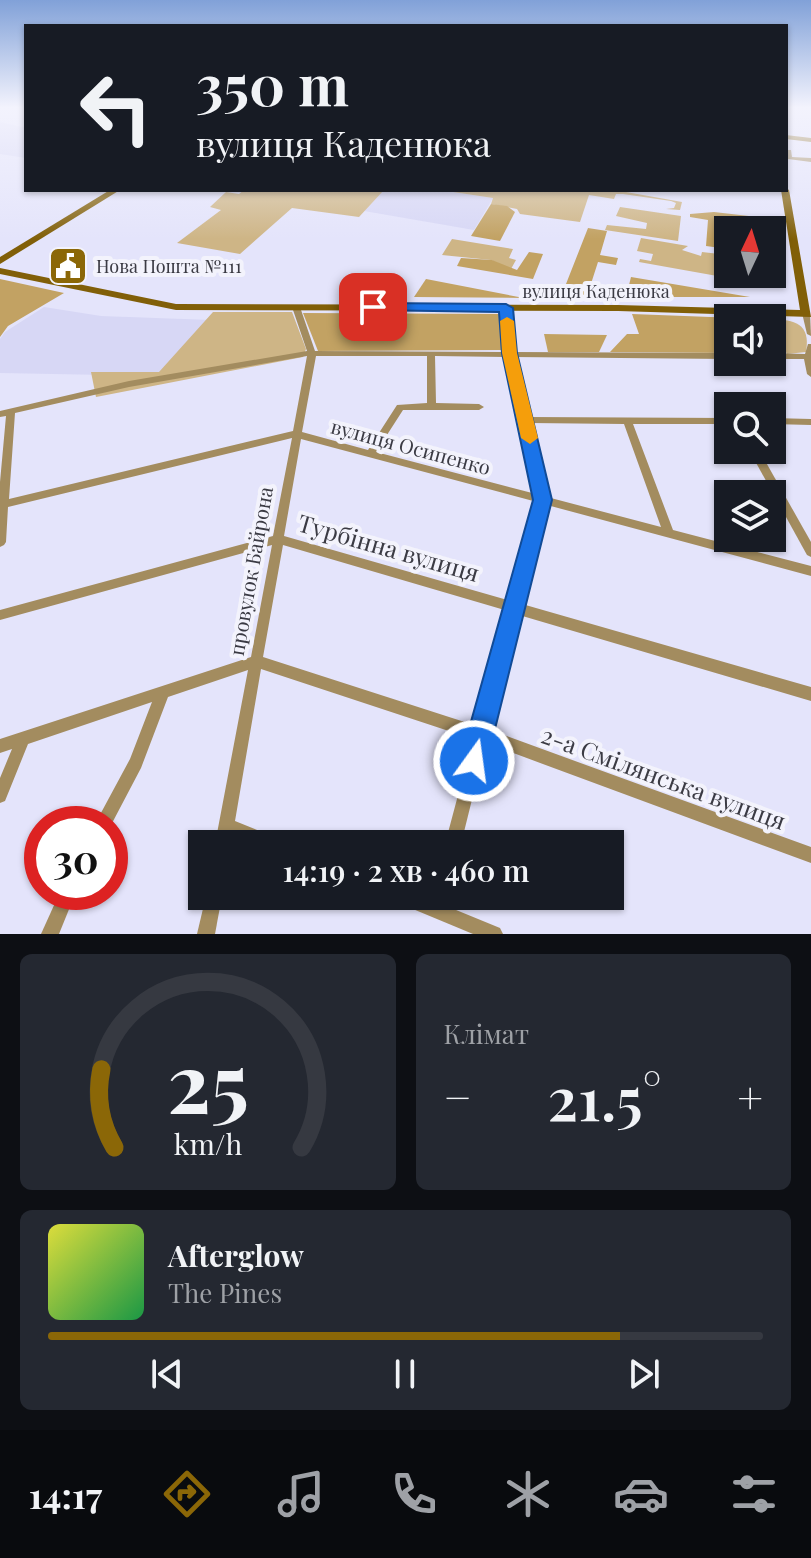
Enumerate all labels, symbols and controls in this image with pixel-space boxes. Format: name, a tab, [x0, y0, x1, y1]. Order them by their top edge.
text: 350 m	[196, 46, 349, 121]
icon: left	[64, 56, 168, 160]
text: вулиця Каденюка	[196, 118, 491, 166]
north arrow	[714, 216, 786, 288]
map controls	[714, 216, 786, 552]
public building icon: Нова Пошта №111	[47, 245, 89, 287]
place label: Нова Пошта №111	[96, 254, 242, 278]
pin	[339, 273, 407, 341]
street label: вулиця Каденюка	[522, 279, 670, 303]
icon: arrive	[351, 285, 395, 329]
button: sound	[714, 304, 786, 376]
button: search	[714, 392, 786, 464]
street label: вулиця Осипенко	[328, 412, 494, 480]
button: layers	[714, 480, 786, 552]
street label: провулок Байрона	[222, 484, 278, 658]
street label: Турбінна вулиця	[295, 506, 484, 588]
street label: 2-а Смілянська вулиця	[538, 718, 791, 836]
position arrow	[432, 719, 516, 803]
speed limit sign: 30	[24, 806, 128, 910]
text: 14:19 · 2 хв · 460 m	[282, 850, 530, 890]
text: Клімат	[444, 1016, 529, 1051]
text: 25	[167, 1024, 249, 1135]
text: 21.5°	[548, 1056, 662, 1136]
text: −	[444, 1066, 472, 1125]
text: +	[737, 1066, 763, 1125]
text: km/h	[173, 1124, 242, 1162]
text: Afterglow	[168, 1235, 304, 1275]
text: The Pines	[168, 1275, 282, 1310]
icon: previous	[145, 1352, 189, 1396]
icon: pause	[383, 1352, 427, 1396]
icon: next	[622, 1352, 666, 1396]
icon: directions	[159, 1466, 215, 1522]
icon: music	[273, 1466, 329, 1522]
icon: phone	[386, 1466, 442, 1522]
icon: climate	[500, 1466, 556, 1522]
icon: car	[613, 1466, 669, 1522]
icon: filters	[726, 1466, 782, 1522]
text: 14:17	[29, 1470, 102, 1518]

